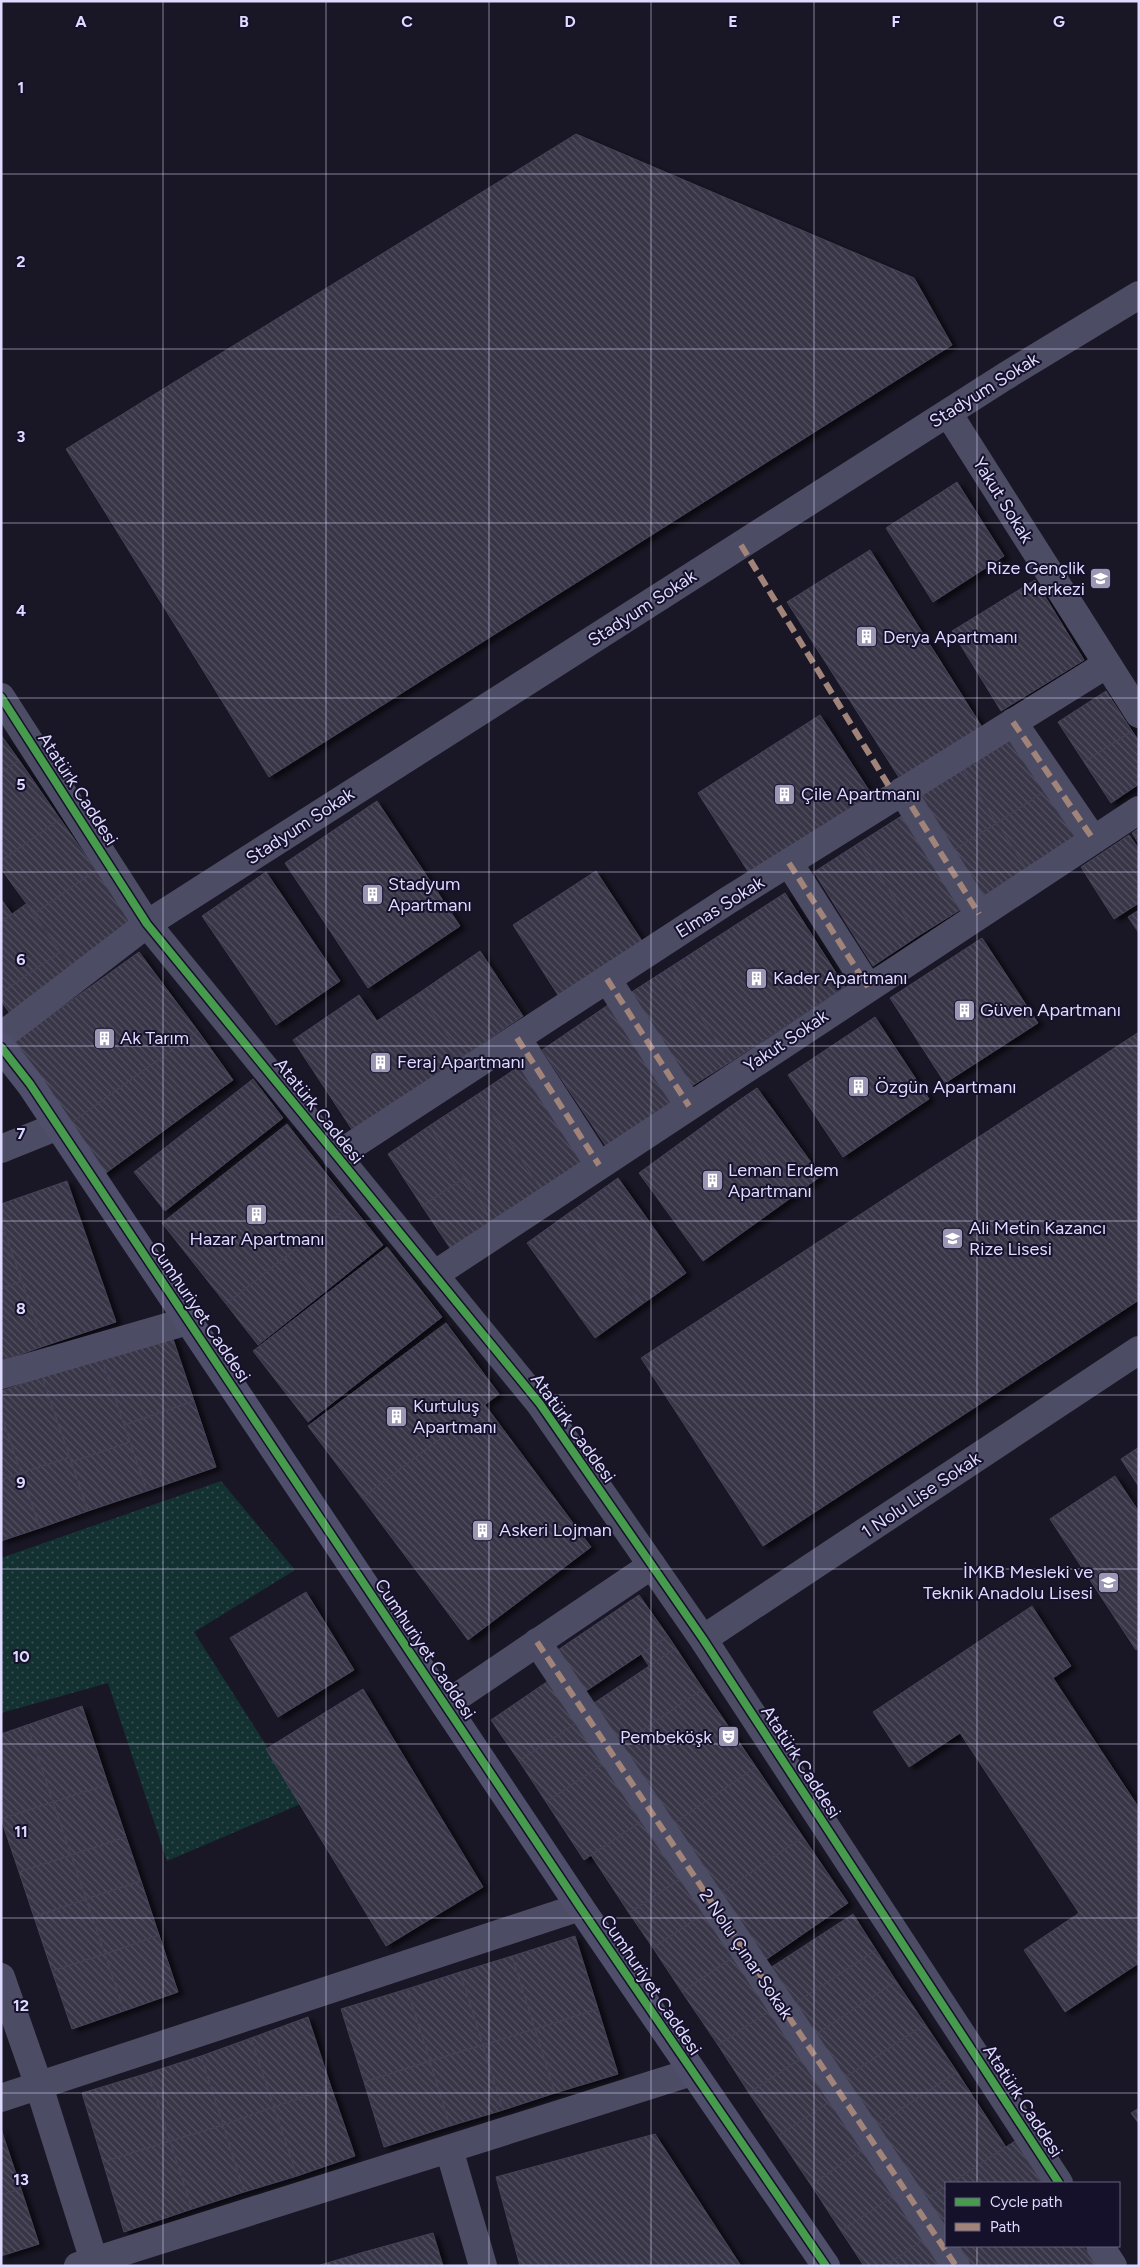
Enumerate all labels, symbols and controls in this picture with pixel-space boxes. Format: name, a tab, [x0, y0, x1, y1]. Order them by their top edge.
text: A	[75, 12, 87, 31]
text: B	[239, 12, 249, 31]
text: C	[401, 12, 413, 31]
text: D	[564, 12, 576, 31]
text: E	[728, 12, 738, 31]
text: F	[892, 12, 901, 31]
text: G	[1053, 12, 1065, 31]
text: 1	[18, 78, 24, 97]
text: 2	[16, 252, 26, 271]
street label: Stadyum Sokak	[925, 347, 1043, 432]
text: 3	[17, 427, 26, 446]
street label: Yakut Sokak	[968, 453, 1038, 547]
place label: Rize Gençlik Merkezi	[986, 557, 1085, 600]
street label: Stadyum Sokak	[584, 565, 701, 651]
school or university icon: Rize Gençlik Merkezi	[1089, 566, 1113, 590]
text: 4	[16, 601, 26, 620]
building icon: Derya Apartmanı	[855, 625, 879, 649]
place label: Derya Apartmanı	[883, 626, 1018, 648]
street label: Atatürk Caddesi	[33, 729, 123, 849]
text: 5	[16, 775, 26, 794]
building icon: Çile Apartmanı	[773, 782, 797, 806]
street label: Stadyum Sokak	[242, 783, 359, 869]
place label: Çile Apartmanı	[801, 783, 920, 805]
street label: Elmas Sokak	[672, 871, 768, 943]
place label: Stadyum Apartmanı	[388, 873, 472, 916]
building icon: Stadyum Apartmanı	[360, 882, 384, 906]
text: 6	[16, 950, 26, 969]
building icon: Kader Apartmanı	[745, 966, 769, 990]
place label: Kader Apartmanı	[773, 967, 908, 989]
building icon: Güven Apartmanı	[952, 998, 976, 1022]
place label: Güven Apartmanı	[980, 999, 1121, 1021]
street label: Yakut Sokak	[740, 1005, 833, 1077]
building icon: Ak Tarım	[92, 1026, 116, 1050]
place label: Ak Tarım	[120, 1027, 189, 1049]
building icon: Feraj Apartmanı	[369, 1050, 393, 1074]
place label: Feraj Apartmanı	[397, 1051, 525, 1073]
street label: Atatürk Caddesi	[270, 1054, 368, 1168]
building icon: Özgün Apartmanı	[847, 1075, 871, 1099]
place label: Özgün Apartmanı	[875, 1076, 1017, 1098]
text: 7	[17, 1124, 26, 1143]
place label: Leman Erdem Apartmanı	[728, 1159, 839, 1202]
building icon: Leman Erdem Apartmanı	[700, 1168, 724, 1192]
building icon: Hazar Apartmanı	[245, 1202, 269, 1226]
place label: Ali Metin Kazancı Rize Lisesi	[969, 1217, 1106, 1260]
school or university icon: Ali Metin Kazancı Rize Lisesi	[941, 1226, 965, 1250]
place label: Hazar Apartmanı	[190, 1228, 324, 1250]
street label: Cumhuriyet Caddesi	[145, 1238, 255, 1386]
text: 8	[16, 1299, 26, 1318]
street label: Atatürk Caddesi	[526, 1369, 620, 1487]
place label: Kurtuluş Apartmanı	[413, 1395, 497, 1438]
building icon: Kurtuluş Apartmanı	[385, 1404, 409, 1428]
street label: 1 Nolu Lise Sokak	[857, 1447, 985, 1543]
text: 9	[16, 1473, 26, 1492]
building icon: Askeri Lojman	[471, 1518, 495, 1542]
place label: Askeri Lojman	[499, 1519, 612, 1541]
place label: İMKB Mesleki ve Teknik Anadolu Lisesi	[923, 1561, 1093, 1604]
school or university icon: İMKB Mesleki ve Teknik Anadolu Lisesi	[1097, 1570, 1121, 1594]
street label: Cumhuriyet Caddesi	[370, 1575, 480, 1723]
text: 10	[12, 1647, 30, 1666]
street label: Atatürk Caddesi	[756, 1702, 846, 1822]
theatre icon: Pembeköşk	[716, 1725, 740, 1749]
place label: Pembeköşk	[620, 1726, 712, 1748]
text: 11	[14, 1822, 28, 1841]
street label: 2 Nolu Çınar Sokak	[694, 1885, 798, 2023]
street label: Cumhuriyet Caddesi	[596, 1911, 706, 2059]
text: 12	[13, 1996, 29, 2015]
street label: Atatürk Caddesi	[978, 2041, 1068, 2161]
text: 13	[13, 2170, 29, 2189]
legend	[945, 2182, 1120, 2247]
text: Cycle path	[990, 2193, 1062, 2211]
text: Path	[990, 2218, 1020, 2236]

